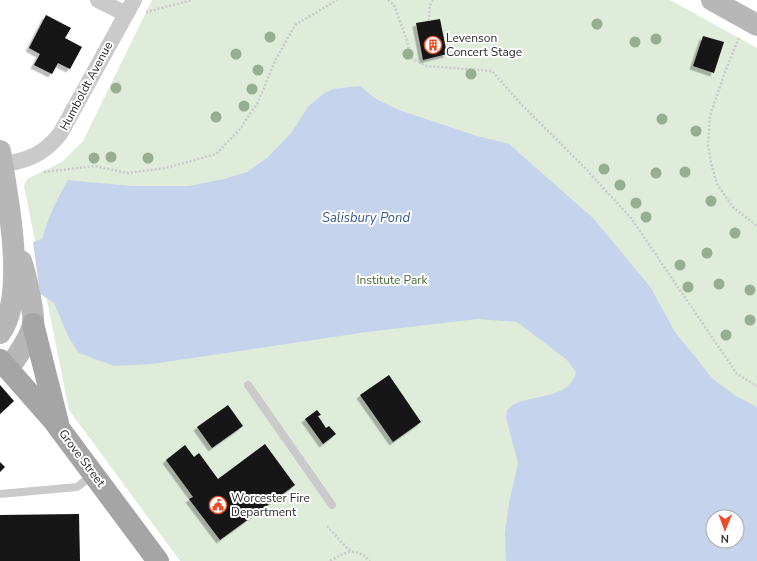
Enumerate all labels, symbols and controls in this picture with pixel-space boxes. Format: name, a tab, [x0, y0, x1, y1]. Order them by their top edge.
place label: Levenson Concert Stage	[446, 30, 522, 60]
building icon: Levenson Concert Stage	[423, 35, 443, 55]
street label: Humboldt Avenue	[56, 39, 116, 133]
water label: Salisbury Pond	[322, 209, 410, 227]
park label: Institute Park	[356, 272, 429, 288]
street label: Grove Street	[55, 426, 109, 491]
place label: Worcester Fire Department	[231, 490, 310, 520]
public building icon: Worcester Fire Department	[208, 495, 228, 515]
north arrow	[705, 509, 745, 549]
text: N	[721, 531, 729, 546]

